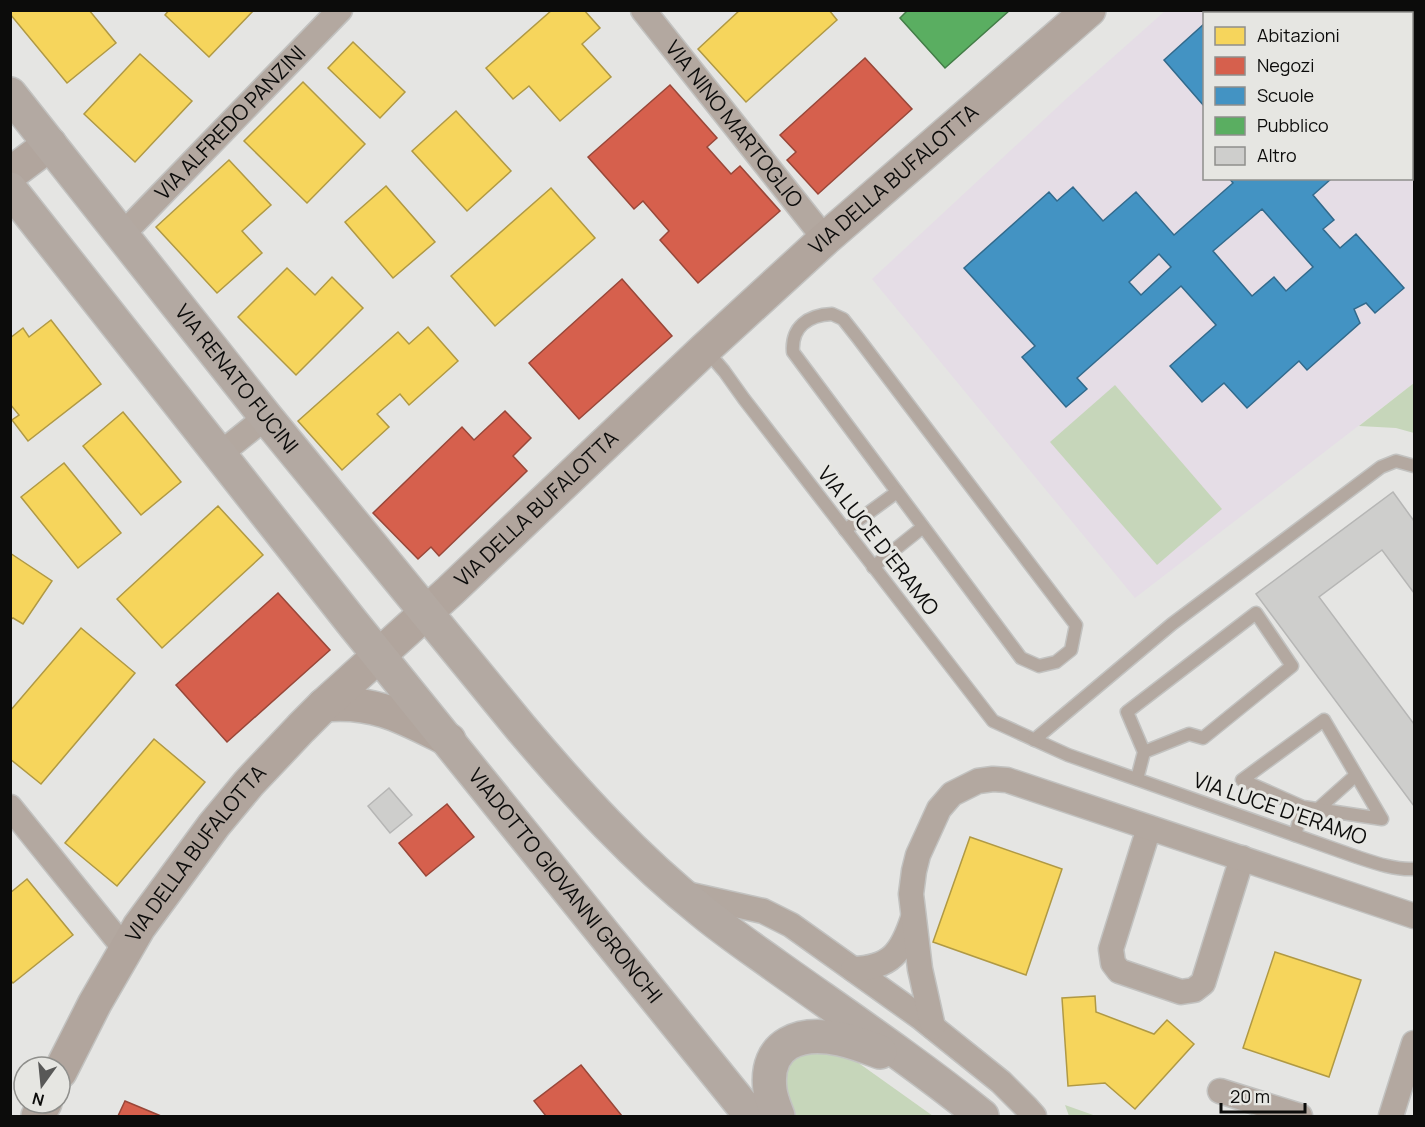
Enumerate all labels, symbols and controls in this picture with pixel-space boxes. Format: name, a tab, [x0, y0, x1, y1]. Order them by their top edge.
legend	[1203, 12, 1413, 180]
text: Abitazioni	[1257, 23, 1340, 47]
street label: VIA NINO MARTOGLIO	[660, 34, 810, 213]
street label: VIA ALFREDO PANZINI	[148, 39, 311, 206]
text: Negozi	[1257, 53, 1315, 77]
text: Scuole	[1257, 83, 1314, 107]
street label: VIA DELLA BUFALOTTA	[802, 97, 984, 260]
text: Pubblico	[1257, 113, 1329, 137]
text: Altro	[1257, 143, 1297, 167]
street label: VIA RENATO FUCINI	[169, 298, 305, 459]
street label: VIA DELLA BUFALOTTA	[448, 424, 624, 593]
street label: VIA LUCE D'ERAMO	[812, 460, 946, 621]
street label: VIA DELLA BUFALOTTA	[118, 759, 272, 947]
street label: VIADOTTO GIOVANNI GRONCHI	[463, 762, 669, 1009]
street label: VIA LUCE D'ERAMO	[1190, 765, 1371, 851]
north arrow	[12, 1055, 72, 1115]
scale bar	[1221, 1076, 1305, 1114]
text: 20 m	[1230, 1084, 1270, 1108]
text: N	[30, 1087, 47, 1112]

